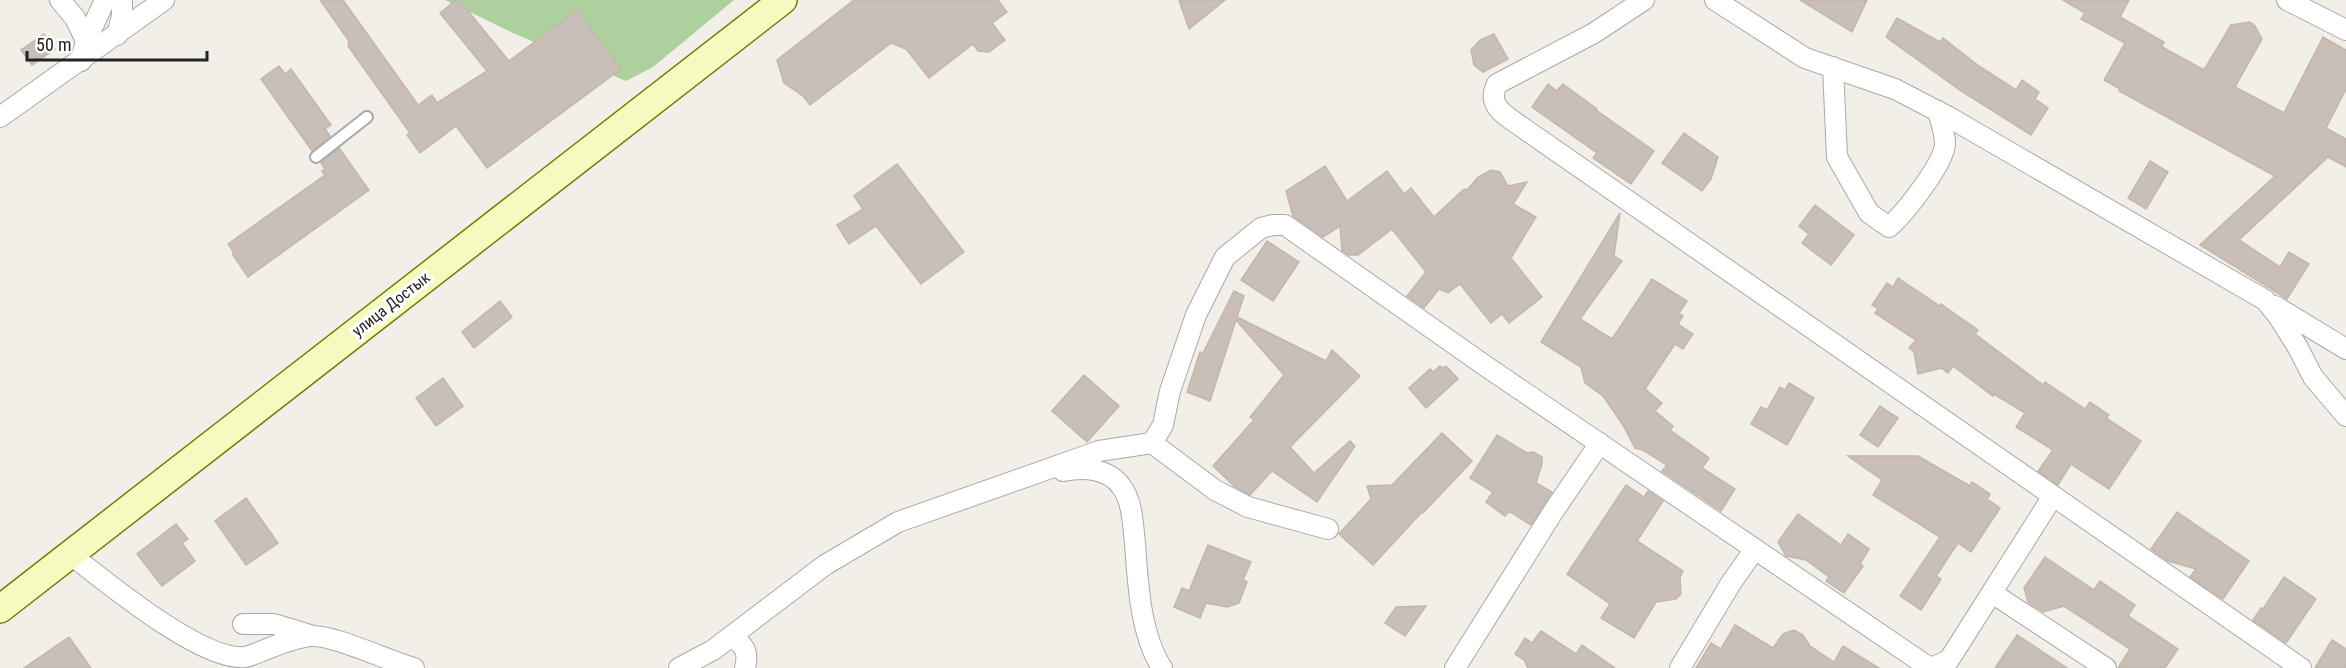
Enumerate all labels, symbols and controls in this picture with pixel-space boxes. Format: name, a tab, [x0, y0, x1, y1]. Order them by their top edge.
scale bar	[27, 24, 207, 62]
text: 50 m	[36, 34, 71, 55]
street label: улица Достык	[348, 267, 434, 340]

